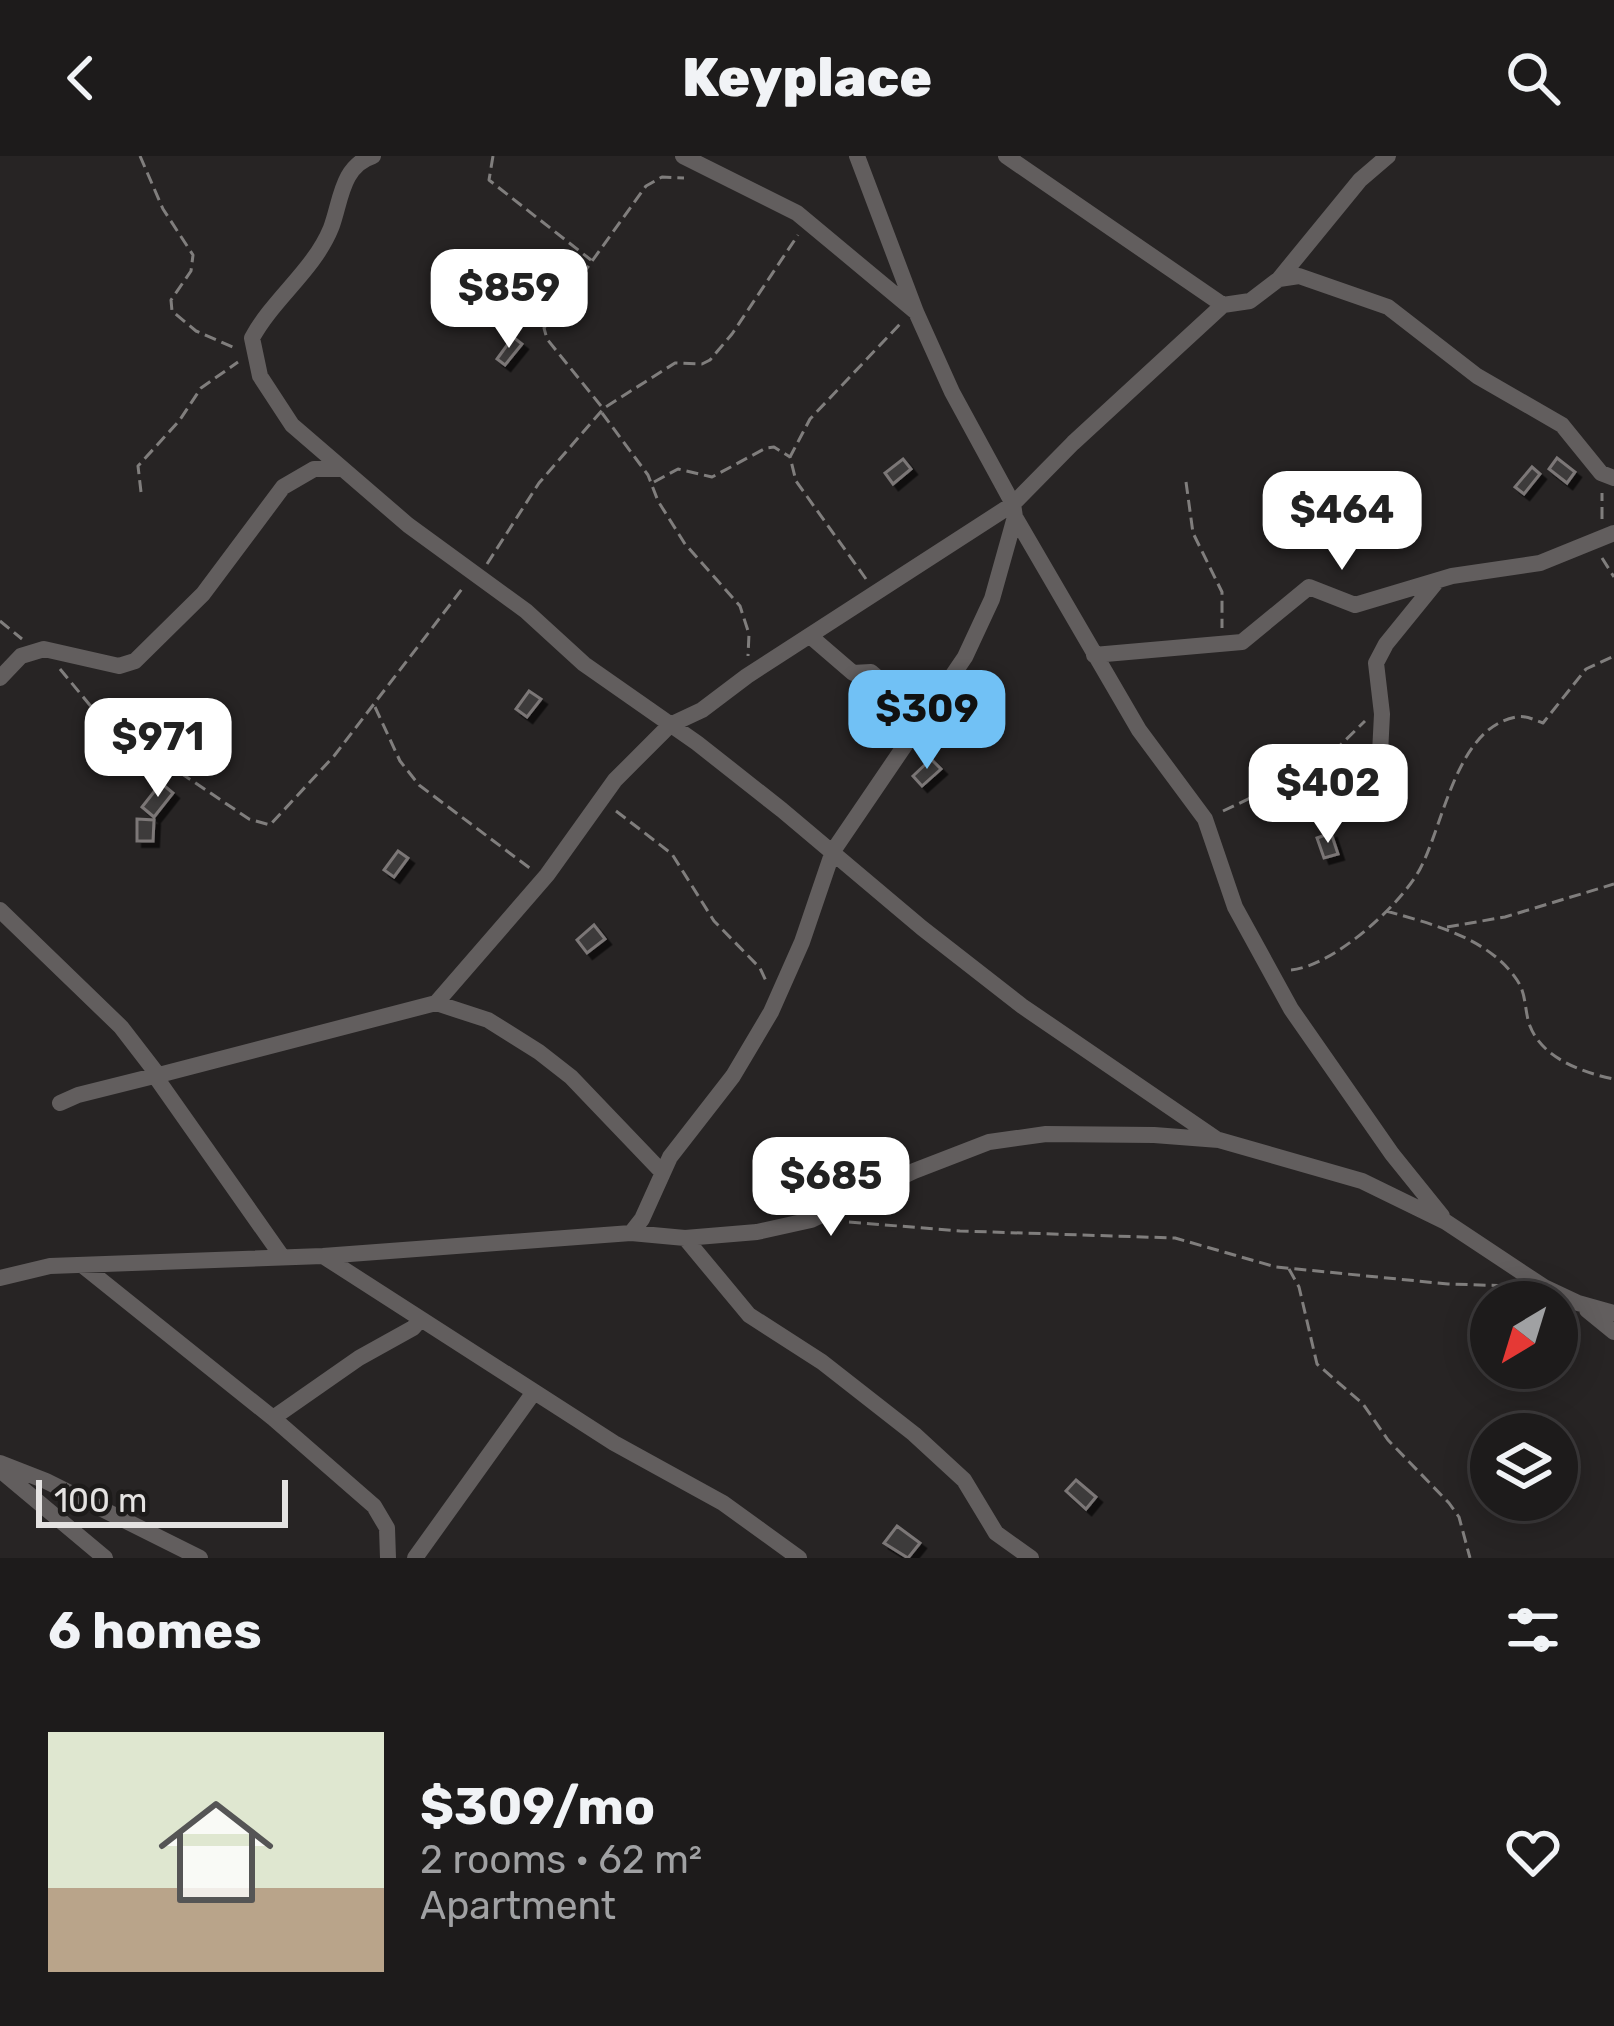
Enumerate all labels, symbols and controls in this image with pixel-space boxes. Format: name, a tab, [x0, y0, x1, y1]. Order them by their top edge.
icon: back	[48, 45, 114, 111]
icon: search	[1500, 45, 1566, 111]
text: Keyplace	[682, 46, 932, 110]
pin: $859	[438, 249, 580, 351]
text: $859	[458, 265, 560, 311]
pin: $464	[1271, 471, 1413, 573]
text: $464	[1290, 487, 1394, 533]
pin: $309	[856, 670, 998, 772]
text: $309	[875, 686, 979, 732]
pin: $971	[87, 698, 229, 800]
text: $971	[112, 714, 204, 760]
pin: $402	[1257, 744, 1399, 846]
text: $402	[1276, 760, 1380, 806]
pin: $685	[760, 1137, 902, 1239]
text: $685	[779, 1153, 883, 1199]
north arrow	[1470, 1281, 1578, 1389]
map controls	[1470, 1281, 1578, 1521]
button: layers	[1470, 1413, 1578, 1521]
scale bar	[36, 1474, 288, 1527]
text: 100 m	[54, 1481, 147, 1520]
icon: filters	[1500, 1597, 1566, 1663]
text: 6 homes	[48, 1600, 262, 1661]
text: $309/mo	[420, 1776, 655, 1837]
icon: home	[144, 1780, 288, 1924]
icon: heart	[1500, 1819, 1566, 1885]
text: 2 rooms · 62 m²	[420, 1837, 702, 1883]
text: Apartment	[420, 1883, 616, 1929]

